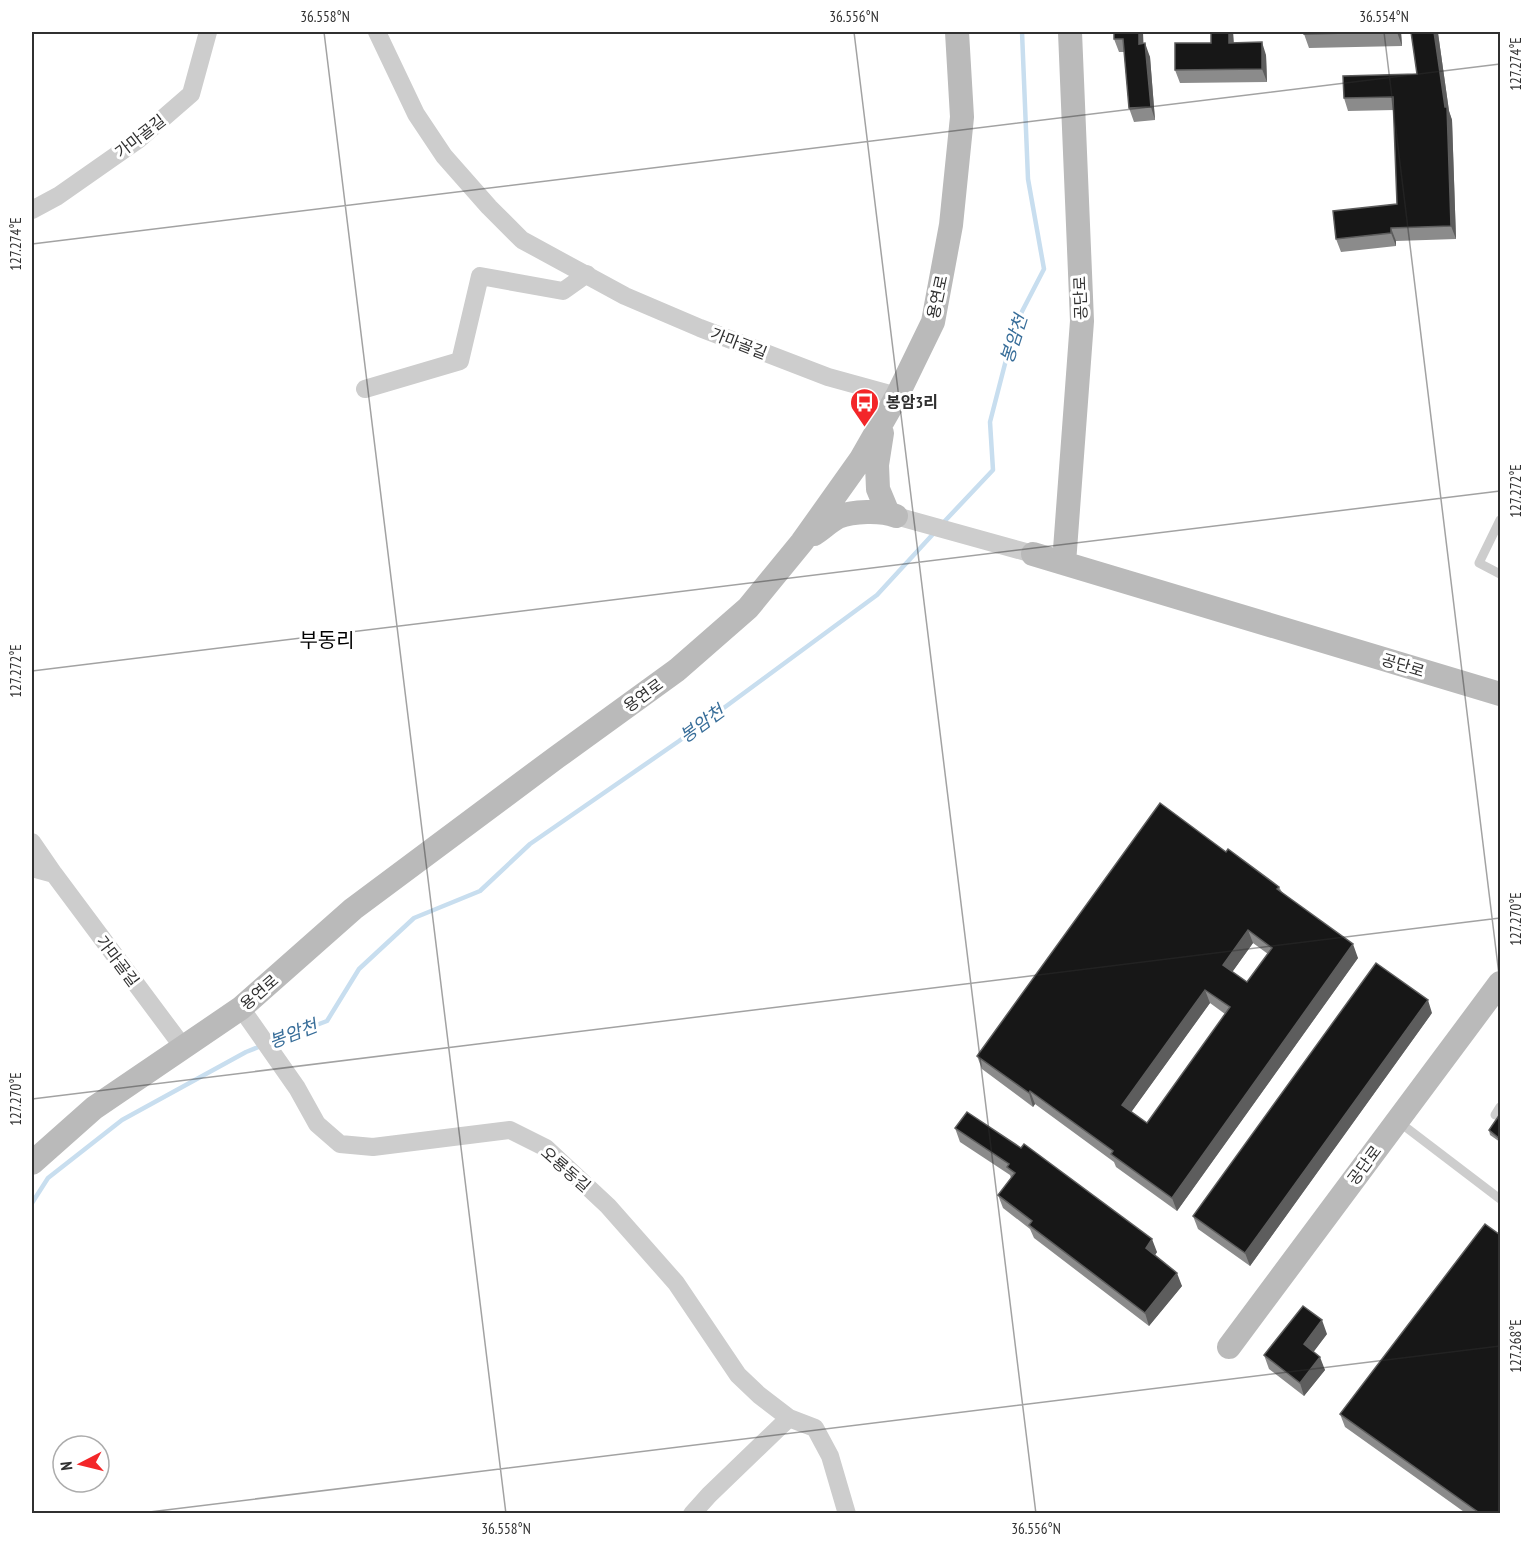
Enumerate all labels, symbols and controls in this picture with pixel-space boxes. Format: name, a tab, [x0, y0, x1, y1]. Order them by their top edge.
text: 36.558°N	[300, 7, 350, 26]
text: 36.556°N	[829, 7, 879, 26]
text: 36.554°N	[1359, 7, 1409, 26]
text: 127.274°E	[1506, 37, 1525, 91]
street label: 가마골길	[111, 110, 169, 162]
text: 127.274°E	[6, 217, 25, 271]
street label: 용연로	[923, 273, 951, 321]
street label: 공단로	[1069, 275, 1091, 320]
water label: 봉암천	[995, 309, 1033, 366]
street label: 가마골길	[708, 323, 770, 363]
bus stop icon: 봉암3리	[849, 386, 881, 428]
place label: 봉암3리	[886, 392, 938, 412]
text: 127.272°E	[1506, 464, 1525, 518]
district label: 부동리	[299, 627, 355, 653]
text: 127.272°E	[6, 644, 25, 698]
street label: 공단로	[1379, 649, 1427, 681]
street label: 용연로	[619, 674, 667, 716]
water label: 봉암천	[675, 698, 731, 748]
text: 127.270°E	[1506, 892, 1525, 946]
street label: 가마골길	[92, 931, 144, 991]
street label: 용연로	[236, 970, 282, 1014]
water label: 봉암천	[266, 1013, 322, 1053]
text: 127.270°E	[6, 1072, 25, 1126]
street label: 공단로	[1343, 1141, 1385, 1189]
street label: 오룡동길	[537, 1142, 595, 1196]
text: 127.268°E	[1506, 1319, 1525, 1373]
north arrow	[51, 1434, 111, 1494]
text: N	[56, 1460, 77, 1471]
text: 36.558°N	[481, 1519, 531, 1538]
text: 36.556°N	[1011, 1519, 1061, 1538]

